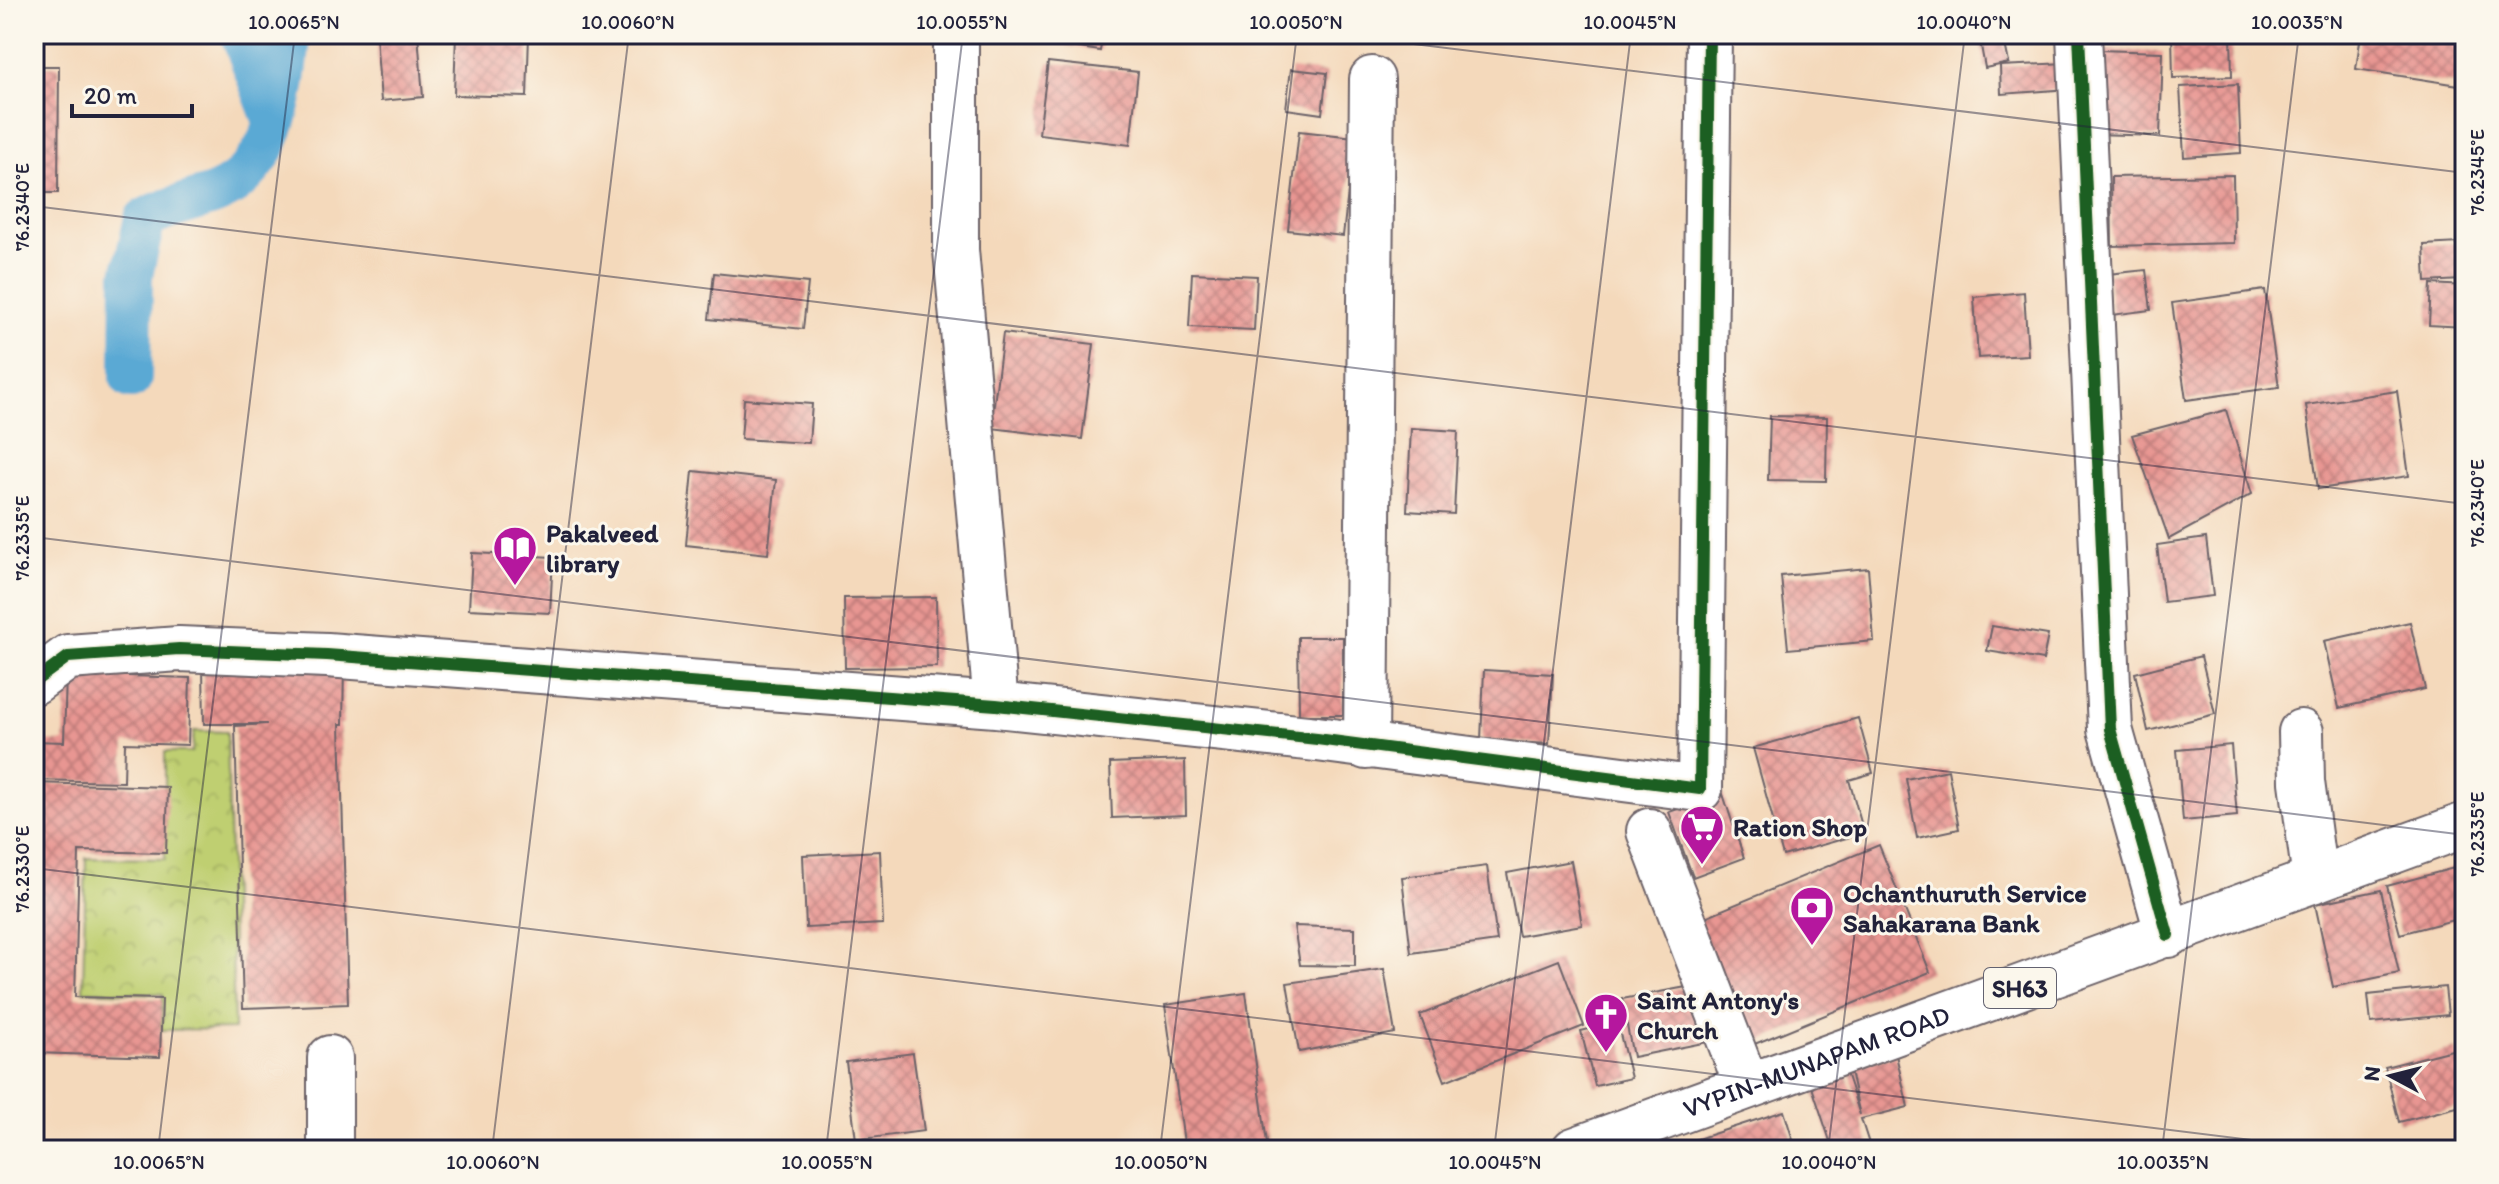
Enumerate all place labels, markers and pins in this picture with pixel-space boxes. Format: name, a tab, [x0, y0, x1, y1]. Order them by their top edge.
place label: Pakalveed library	[546, 517, 659, 579]
library icon: Pakalveed library	[491, 524, 539, 587]
supermarket icon: Ration Shop	[1678, 803, 1726, 866]
place label: Ration Shop	[1733, 811, 1867, 843]
place label: Ochanthuruth Service Sahakarana Bank	[1843, 877, 2087, 939]
bank icon: Ochanthuruth Service Sahakarana Bank	[1788, 884, 1836, 947]
place label: Saint Antony's Church	[1637, 984, 1799, 1046]
church icon: Saint Antony's Church	[1582, 991, 1630, 1054]

